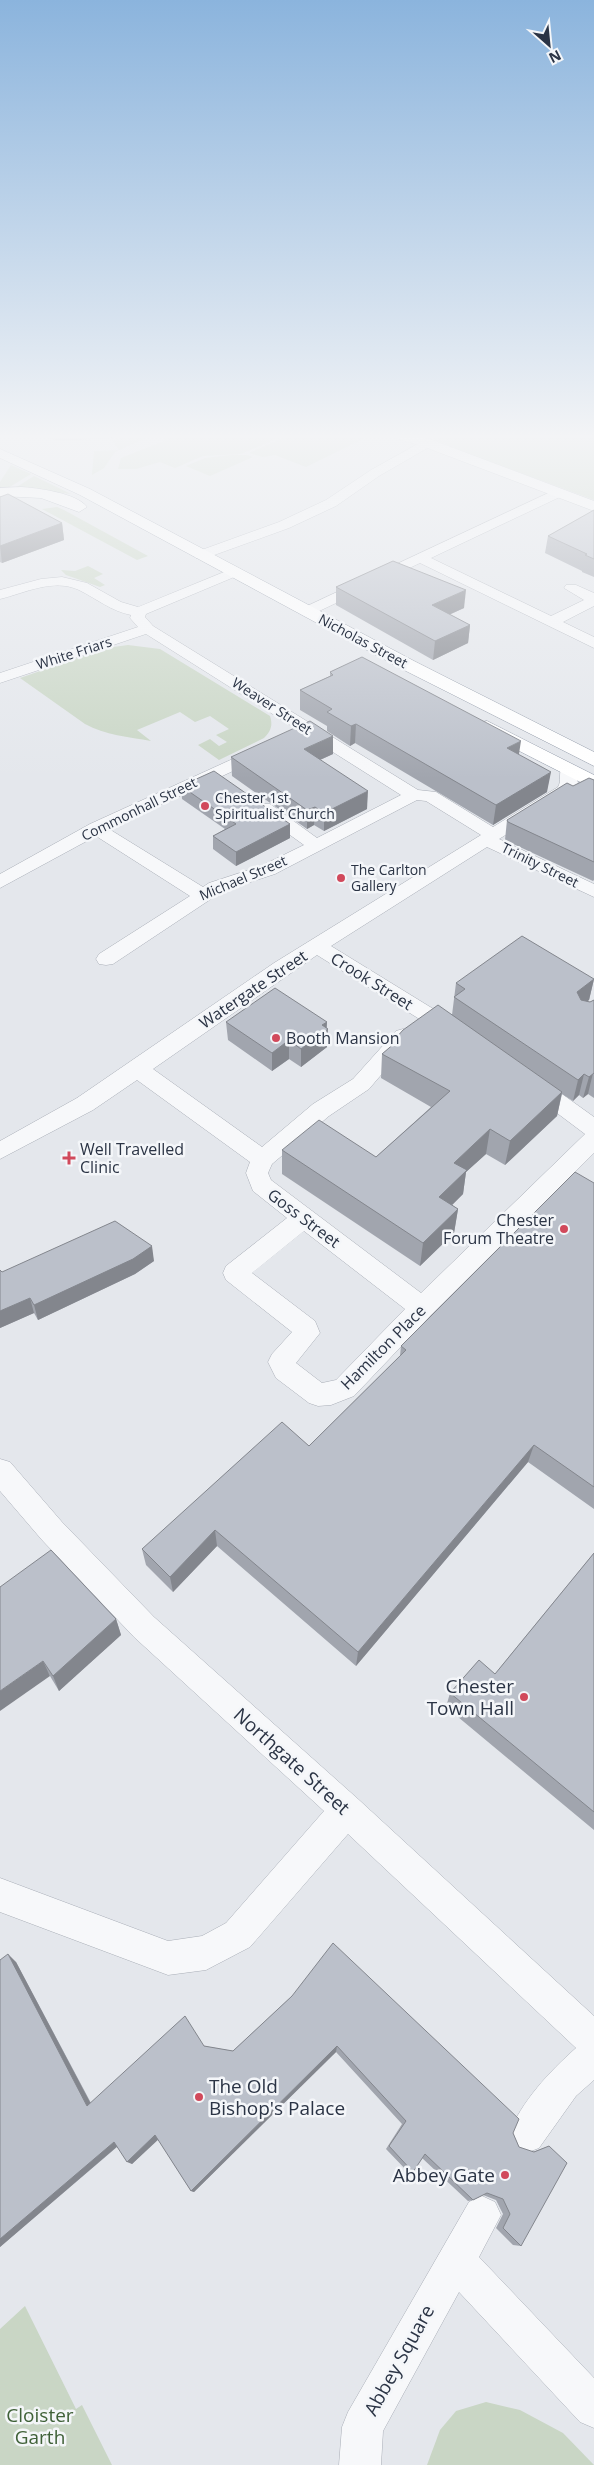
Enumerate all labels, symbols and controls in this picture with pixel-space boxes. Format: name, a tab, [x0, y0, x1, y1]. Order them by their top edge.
north arrow	[524, 20, 574, 70]
text: N	[546, 46, 565, 68]
street label: Nicholas Street	[315, 609, 411, 672]
street label: White Friars	[34, 631, 114, 674]
street label: Weaver Street	[229, 673, 316, 739]
street label: Commonhall Street	[78, 772, 200, 845]
place label: Chester 1st Spiritualist Church	[215, 788, 335, 823]
marker: Chester 1st Spiritualist Church	[199, 800, 211, 812]
street label: Trinity Street	[498, 838, 582, 891]
street label: Michael Street	[196, 851, 289, 905]
place label: The Carlton Gallery	[351, 860, 427, 895]
marker: The Carlton Gallery	[335, 872, 347, 884]
street label: Watergate Street	[195, 944, 312, 1033]
street label: Crook Street	[327, 947, 418, 1015]
place label: Booth Mansion	[286, 1027, 399, 1049]
marker: Booth Mansion	[270, 1032, 282, 1044]
place label: Well Travelled Clinic	[80, 1138, 184, 1178]
marker: Well Travelled Clinic	[62, 1151, 76, 1165]
street label: Goss Street	[263, 1184, 345, 1253]
place label: Chester Forum Theatre	[443, 1209, 554, 1249]
marker: Chester Forum Theatre	[558, 1223, 570, 1235]
street label: Hamilton Place	[336, 1300, 430, 1394]
place label: Chester Town Hall	[427, 1673, 514, 1721]
marker: Chester Town Hall	[518, 1691, 530, 1703]
street label: Northgate Street	[228, 1702, 356, 1820]
place label: The Old Bishop's Palace	[209, 2073, 345, 2121]
marker: The Old Bishop's Palace	[193, 2091, 205, 2103]
place label: Abbey Gate	[393, 2162, 495, 2188]
marker: Abbey Gate	[499, 2169, 511, 2181]
street label: Abbey Square	[358, 2300, 440, 2420]
park label: Cloister Garth	[6, 2402, 74, 2450]

